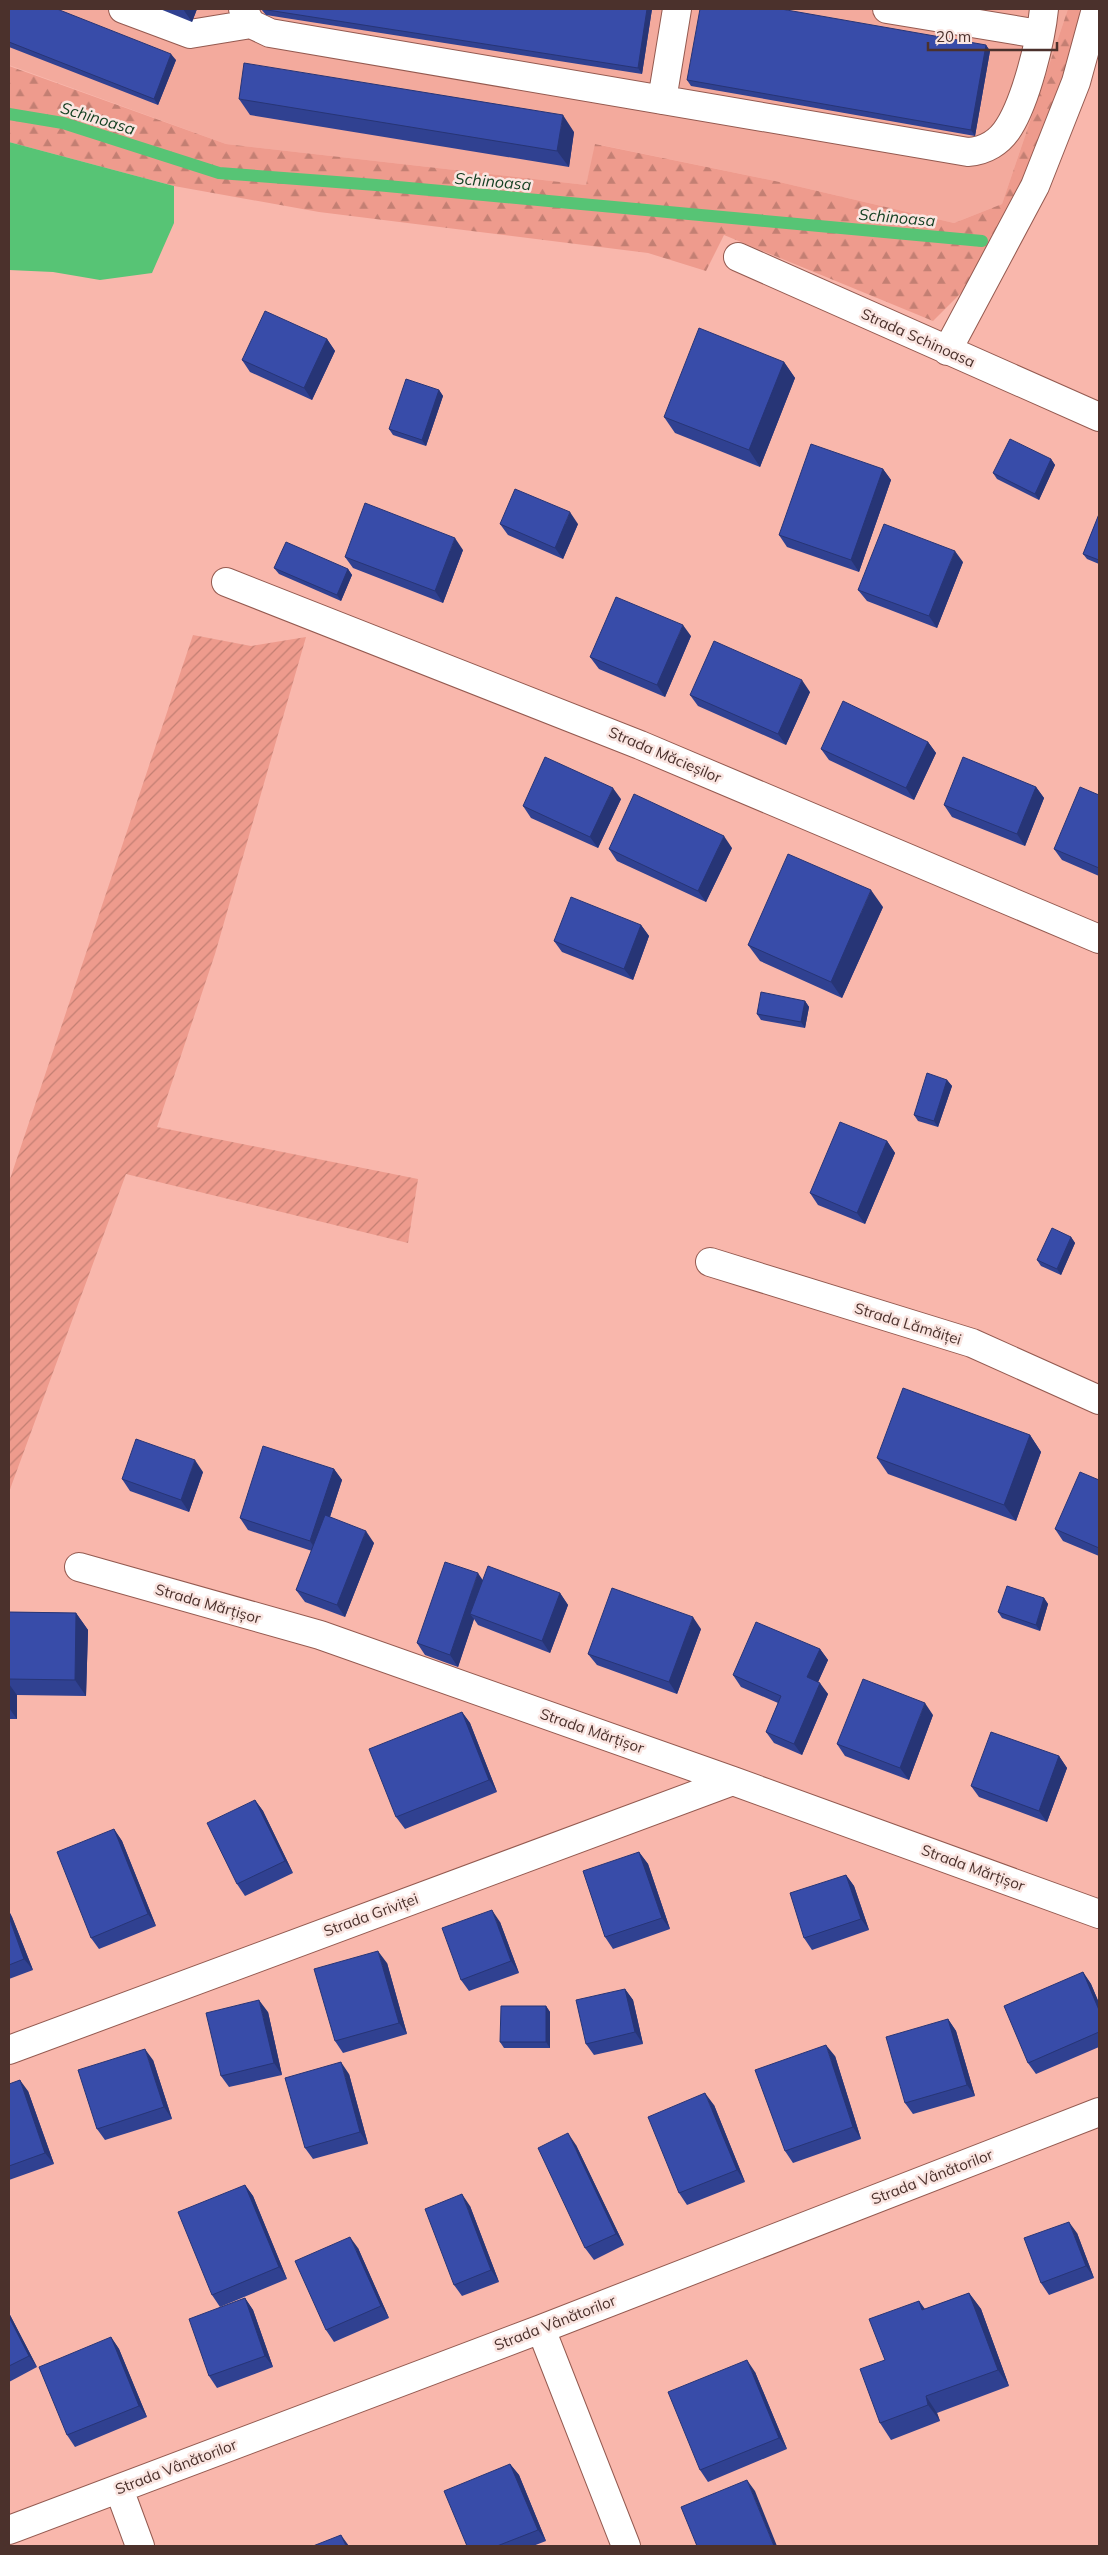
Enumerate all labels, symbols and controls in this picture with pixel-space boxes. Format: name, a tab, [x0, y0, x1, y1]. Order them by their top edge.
scale bar	[928, 20, 1057, 52]
text: 20 m	[936, 27, 971, 46]
water label: Schinoasa	[58, 97, 138, 139]
water label: Schinoasa	[454, 168, 532, 194]
water label: Schinoasa	[858, 204, 936, 230]
street label: Strada Schinoasa	[858, 304, 978, 371]
street label: Strada Măcieșilor	[606, 722, 725, 787]
street label: Strada Lămăiței	[852, 1298, 964, 1349]
street label: Strada Mărțișor	[153, 1579, 264, 1628]
street label: Strada Mărțișor	[538, 1704, 647, 1757]
street label: Strada Mărțișor	[919, 1840, 1028, 1895]
street label: Strada Griviței	[321, 1889, 421, 1940]
street label: Strada Vânătorilor	[868, 2144, 996, 2208]
street label: Strada Vânătorilor	[491, 2290, 619, 2354]
street label: Strada Vânătorilor	[112, 2434, 240, 2498]

